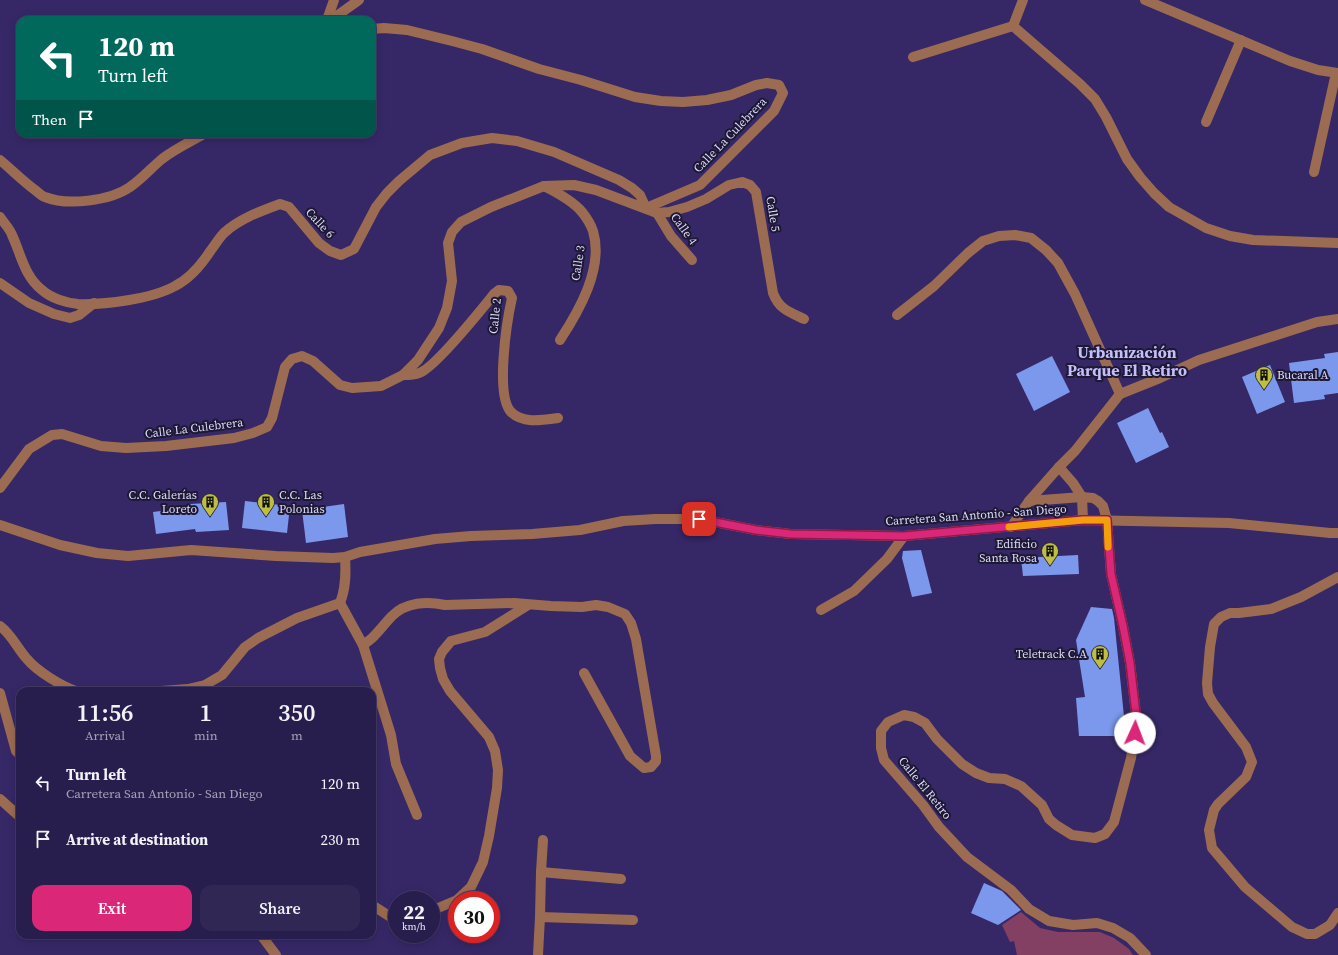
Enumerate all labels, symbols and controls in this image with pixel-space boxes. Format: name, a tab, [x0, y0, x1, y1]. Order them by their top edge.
text: 120 m	[98, 27, 175, 65]
icon: left	[32, 32, 84, 84]
text: Turn left	[98, 63, 168, 88]
street label: Calle La Culebrera	[690, 93, 771, 176]
icon: arrive	[75, 108, 97, 130]
text: Then	[32, 109, 67, 130]
street label: Calle 5	[762, 195, 784, 233]
street label: Calle 6	[302, 204, 338, 242]
street label: Calle 4	[667, 210, 701, 248]
street label: Calle 3	[567, 244, 589, 282]
street label: Calle 2	[485, 297, 505, 335]
district label: Urbanización Parque El Retiro	[1067, 341, 1187, 381]
building icon: Bucaral A	[1254, 365, 1274, 390]
place label: Bucaral A	[1277, 367, 1329, 383]
street label: Calle La Culebrera	[144, 414, 245, 442]
place label: C.C. Galerías Loreto	[129, 487, 197, 517]
place label: C.C. Las Polonias	[279, 487, 325, 517]
building icon: C.C. Galerías Loreto	[200, 492, 220, 517]
building icon: C.C. Las Polonias	[256, 492, 276, 517]
street label: Carretera San Antonio - San Diego	[885, 501, 1067, 529]
pin	[682, 502, 716, 536]
icon: arrive	[688, 508, 710, 530]
place label: Edificio Santa Rosa	[979, 536, 1038, 566]
building icon: Edificio Santa Rosa	[1040, 541, 1060, 566]
building icon: Teletrack C.A	[1090, 644, 1110, 669]
place label: Teletrack C.A	[1016, 646, 1087, 662]
text: 11:56	[76, 696, 134, 729]
text: 1	[200, 696, 212, 729]
text: 350	[278, 696, 316, 729]
position arrow	[1114, 712, 1156, 754]
text: Arrival	[85, 727, 125, 744]
text: min	[194, 727, 218, 744]
text: m	[291, 727, 303, 744]
street label: Calle El Retiro	[895, 753, 955, 823]
text: Turn left	[66, 764, 126, 785]
icon: left	[32, 772, 54, 794]
text: 120 m	[320, 773, 360, 794]
text: Carretera San Antonio - San Diego	[66, 785, 263, 802]
icon: arrive	[32, 828, 54, 850]
text: Arrive at destination	[66, 829, 208, 850]
text: 230 m	[320, 829, 360, 850]
button: Exit	[32, 885, 192, 931]
button: Share	[200, 885, 360, 931]
speed limit sign: 30	[448, 891, 500, 943]
text: 22	[403, 898, 425, 926]
text: km/h	[402, 920, 426, 933]

